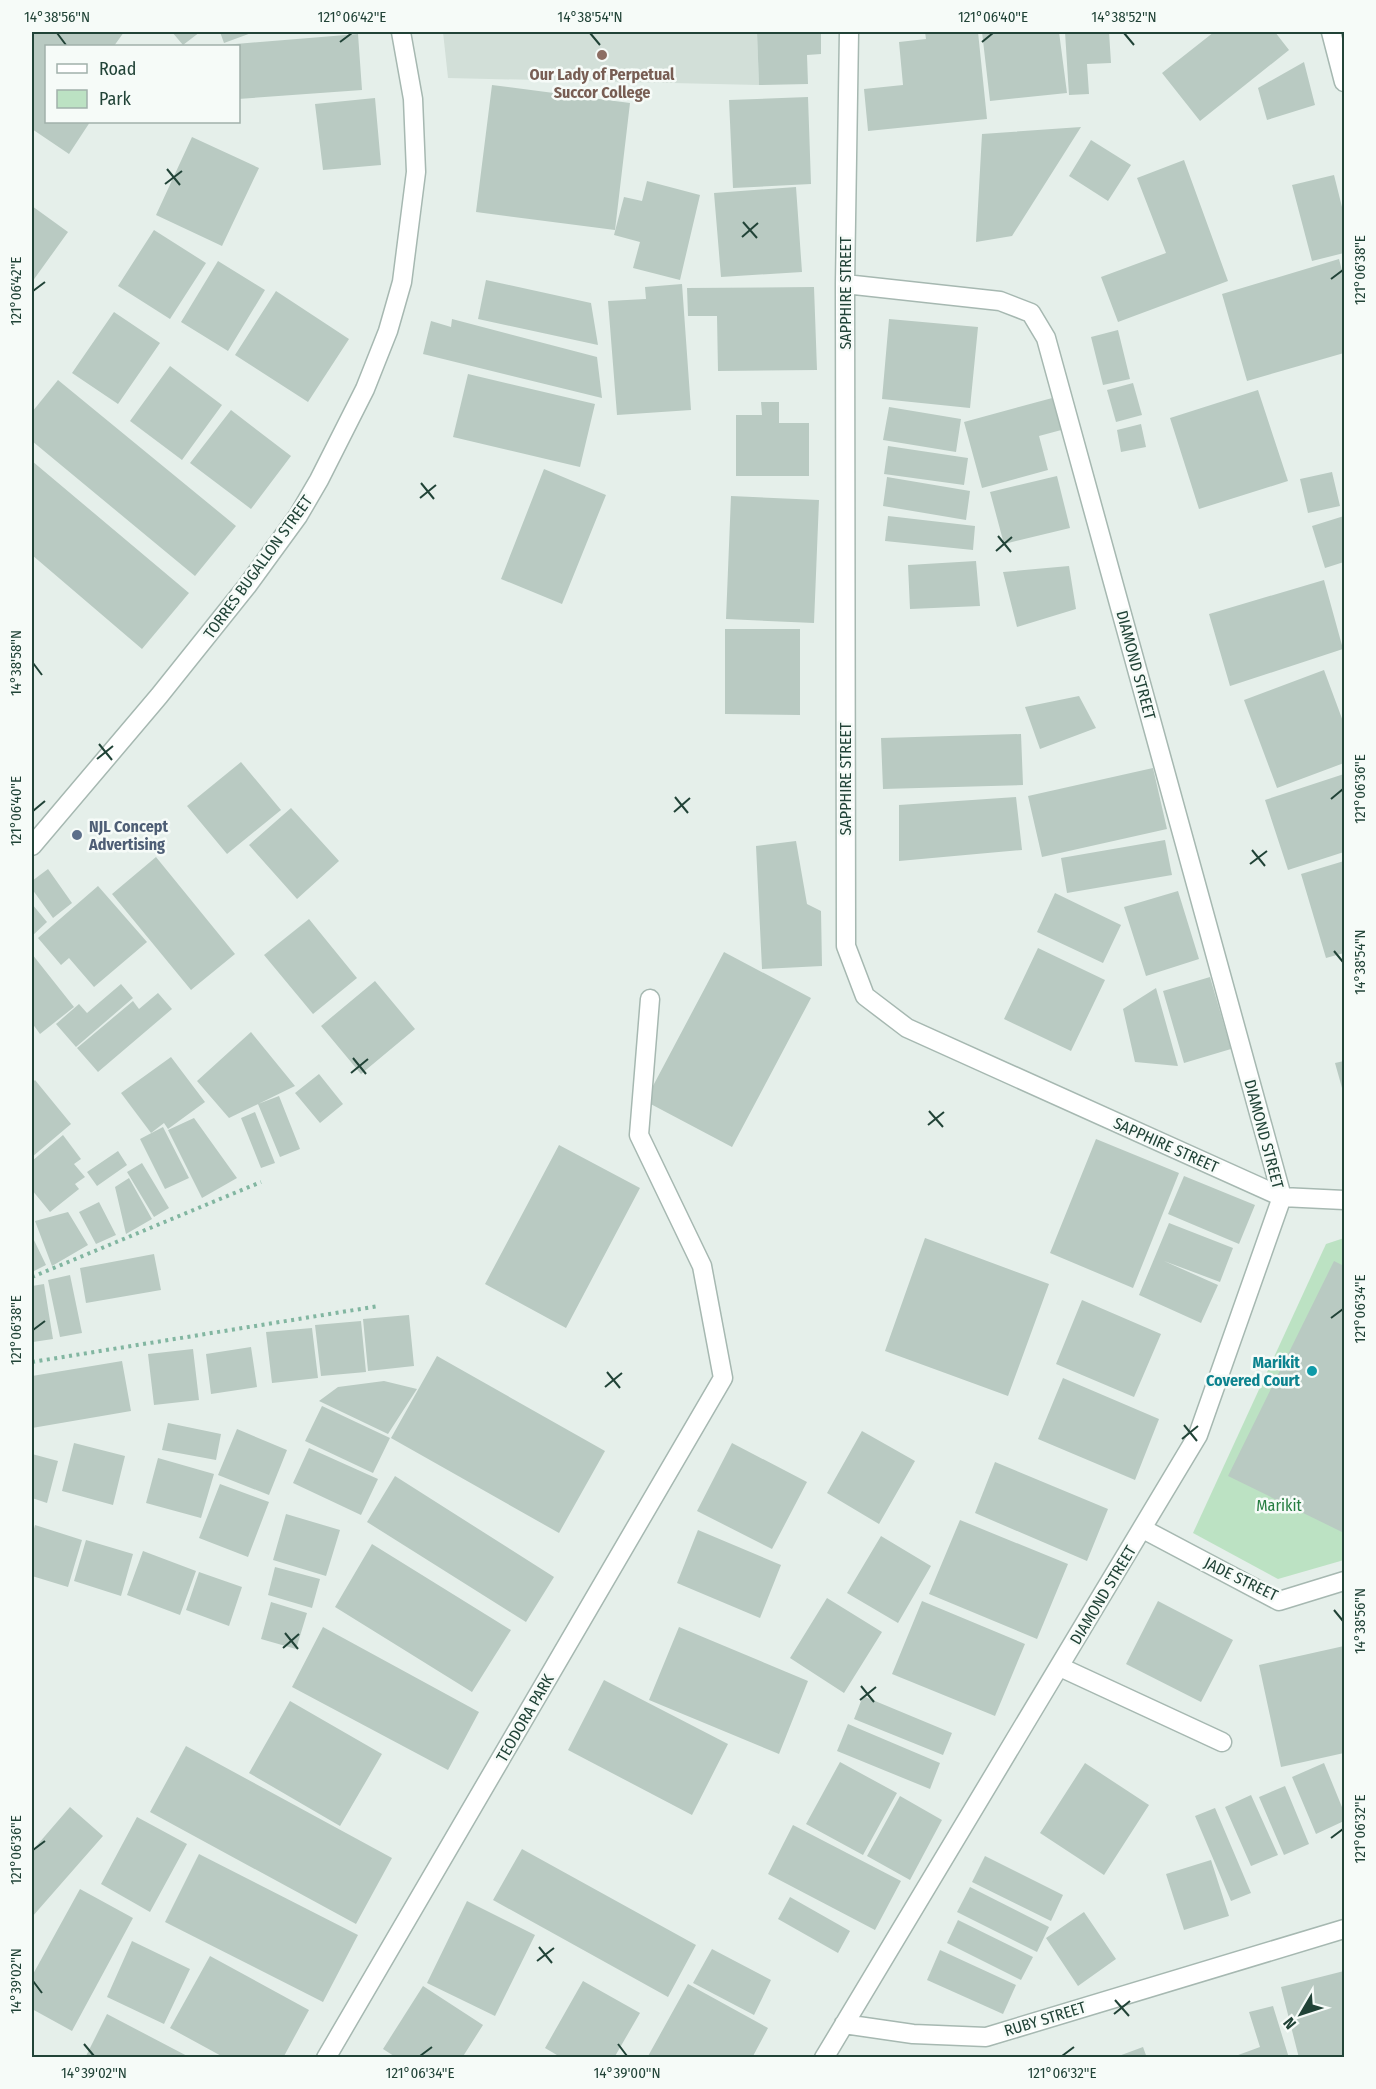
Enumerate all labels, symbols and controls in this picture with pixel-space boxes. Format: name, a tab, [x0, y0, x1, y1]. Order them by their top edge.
text: 14°38'56"N	[24, 8, 90, 26]
text: 121°06'42"E	[318, 8, 386, 26]
text: 14°38'54"N	[557, 8, 623, 26]
text: 121°06'40"E	[958, 8, 1028, 26]
text: 14°38'52"N	[1091, 8, 1157, 26]
legend	[45, 45, 240, 123]
marker: Our Lady of Perpetual Succor College	[595, 48, 609, 62]
text: Road	[99, 58, 136, 80]
place label: Our Lady of Perpetual Succor College	[530, 65, 675, 102]
text: Park	[99, 88, 132, 110]
text: 121°06'38"E	[1351, 235, 1369, 305]
street label: SAPPHIRE STREET	[836, 236, 855, 350]
text: 121°06'42"E	[7, 257, 25, 325]
street label: TORRES BUGALLON STREET	[200, 491, 317, 642]
street label: DIAMOND STREET	[1112, 608, 1160, 722]
text: 14°38'58"N	[7, 630, 25, 696]
street label: SAPPHIRE STREET	[836, 722, 855, 836]
text: 121°06'36"E	[1351, 754, 1369, 824]
text: 121°06'40"E	[7, 776, 25, 846]
place label: NJL Concept Advertising	[88, 817, 168, 854]
marker: NJL Concept Advertising	[70, 828, 84, 842]
text: 14°38'54"N	[1351, 929, 1369, 995]
street label: DIAMOND STREET	[1240, 1077, 1288, 1191]
street label: SAPPHIRE STREET	[1111, 1113, 1222, 1177]
text: 121°06'34"E	[1351, 1275, 1369, 1343]
text: 121°06'38"E	[7, 1295, 25, 1365]
place label: Marikit Covered Court	[1206, 1353, 1300, 1390]
marker: Marikit Covered Court	[1305, 1364, 1319, 1378]
park label: Marikit	[1256, 1496, 1303, 1515]
street label: DIAMOND STREET	[1066, 1542, 1140, 1648]
street label: JADE STREET	[1201, 1553, 1281, 1605]
text: 14°38'56"N	[1351, 1588, 1369, 1654]
street label: TEODORA PARK	[492, 1670, 558, 1765]
text: 121°06'32"E	[1351, 1795, 1369, 1863]
text: 121°06'36"E	[7, 1815, 25, 1885]
text: 14°39'02"N	[7, 1948, 25, 2014]
north arrow	[1271, 1984, 1331, 2044]
street label: RUBY STREET	[1002, 1997, 1089, 2040]
text: N	[1279, 2013, 1300, 2033]
text: 14°39'02"N	[61, 2064, 127, 2082]
text: 121°06'34"E	[386, 2064, 454, 2082]
text: 14°39'00"N	[593, 2064, 661, 2082]
text: 121°06'32"E	[1028, 2064, 1096, 2082]

